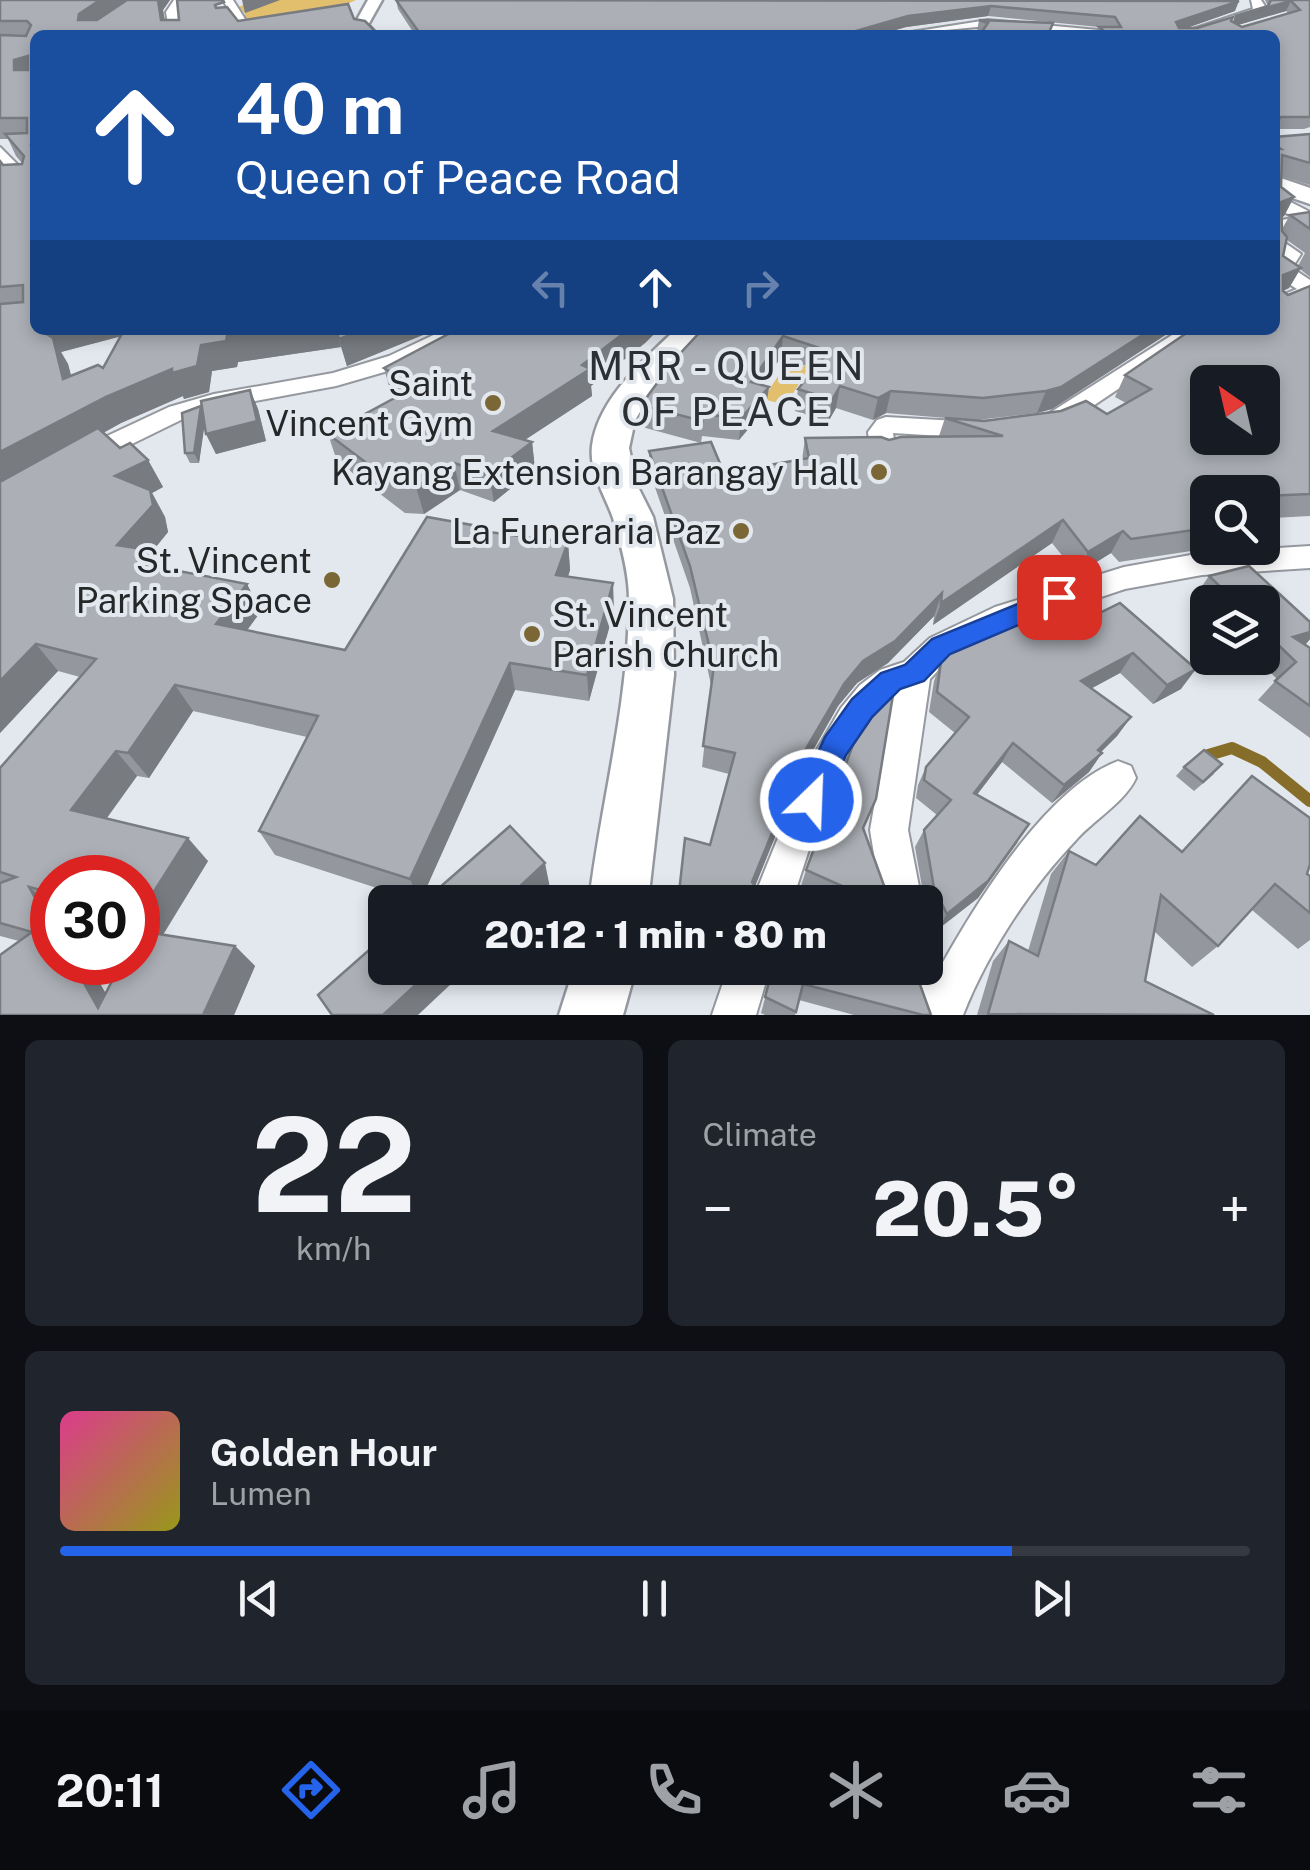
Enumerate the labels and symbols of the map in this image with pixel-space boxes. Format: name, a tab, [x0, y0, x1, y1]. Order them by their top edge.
district label: MRR - QUEEN OF PEACE	[588, 342, 866, 435]
place label: Saint Vincent Gym	[265, 363, 473, 444]
north arrow	[1190, 365, 1280, 455]
marker: Saint Vincent Gym	[482, 392, 504, 414]
place label: Kayang Extension Barangay Hall	[331, 452, 859, 493]
marker: Kayang Extension Barangay Hall	[868, 461, 890, 483]
place label: La Funeraria Paz	[452, 511, 721, 552]
marker: La Funeraria Paz	[730, 520, 752, 542]
place label: St. Vincent Parking Space	[76, 540, 312, 621]
pin	[1017, 555, 1102, 640]
marker: St. Vincent Parking Space	[321, 569, 343, 591]
place label: St. Vincent Parish Church	[552, 594, 779, 675]
marker: St. Vincent Parish Church	[521, 623, 543, 645]
position arrow	[759, 748, 863, 852]
speed limit sign: 30	[30, 855, 160, 985]

